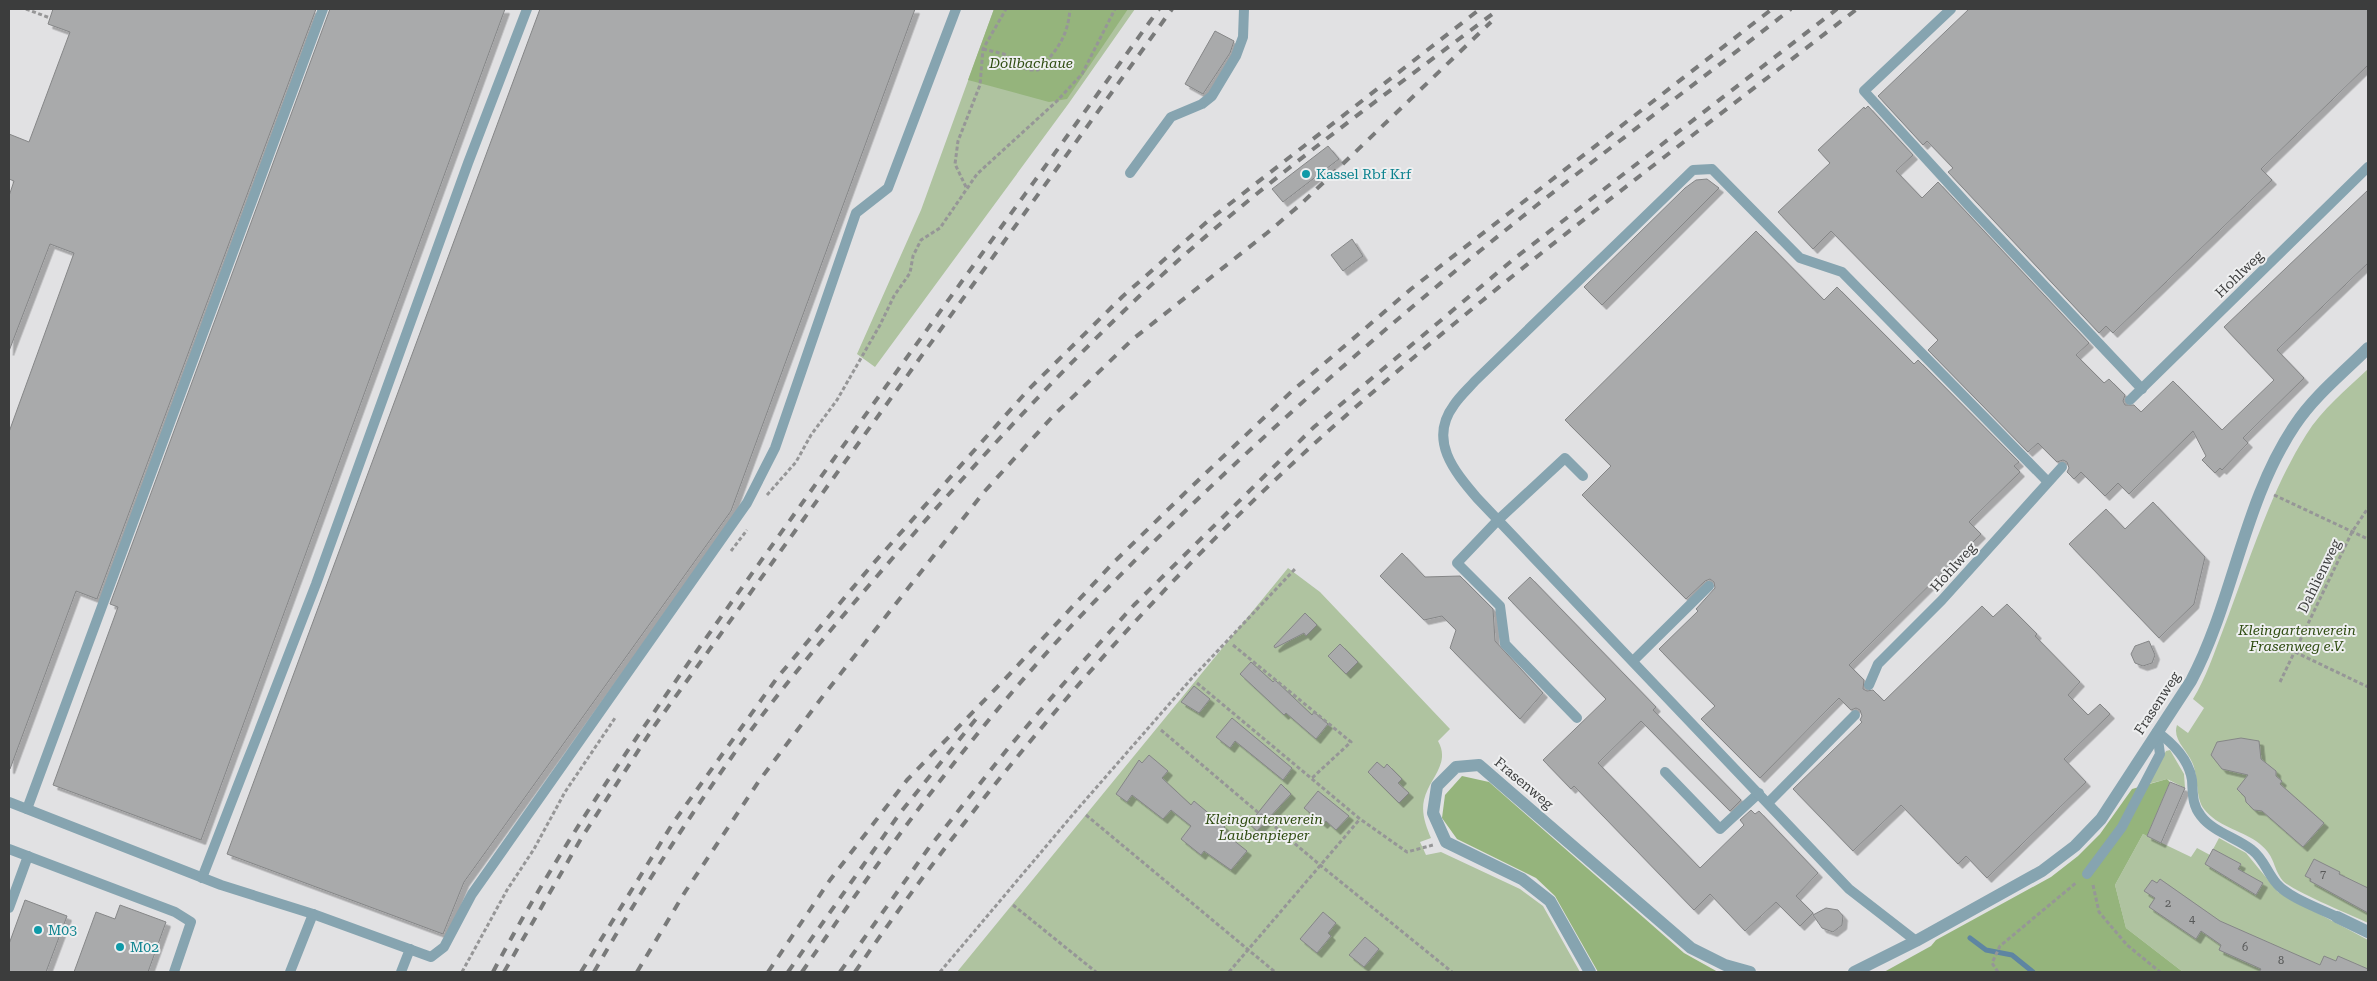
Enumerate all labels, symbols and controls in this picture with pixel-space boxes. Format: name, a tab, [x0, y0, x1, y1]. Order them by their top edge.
park label: Döllbachaue	[988, 55, 1073, 71]
place label: Kassel Rbf Krf	[1316, 166, 1412, 182]
marker: Kassel Rbf Krf	[1300, 168, 1312, 180]
street label: Hohlweg	[2212, 247, 2266, 301]
street label: Dahlienweg	[2294, 537, 2344, 615]
street label: Hohlweg	[1927, 539, 1979, 595]
park label: Kleingartenverein Frasenweg e.V.	[2237, 622, 2356, 654]
street label: Frasenweg	[2131, 669, 2183, 737]
street label: Frasenweg	[1491, 754, 1557, 812]
park label: Kleingartenverein Laubenpieper	[1204, 811, 1323, 843]
house number: 7	[2320, 868, 2326, 881]
house number: 2	[2165, 897, 2171, 910]
house number: 4	[2189, 913, 2196, 926]
place label: M03	[48, 922, 77, 938]
marker: M03	[32, 924, 44, 936]
place label: M02	[130, 939, 159, 955]
marker: M02	[114, 941, 126, 953]
house number: 6	[2242, 941, 2248, 954]
house number: 8	[2278, 954, 2284, 967]

